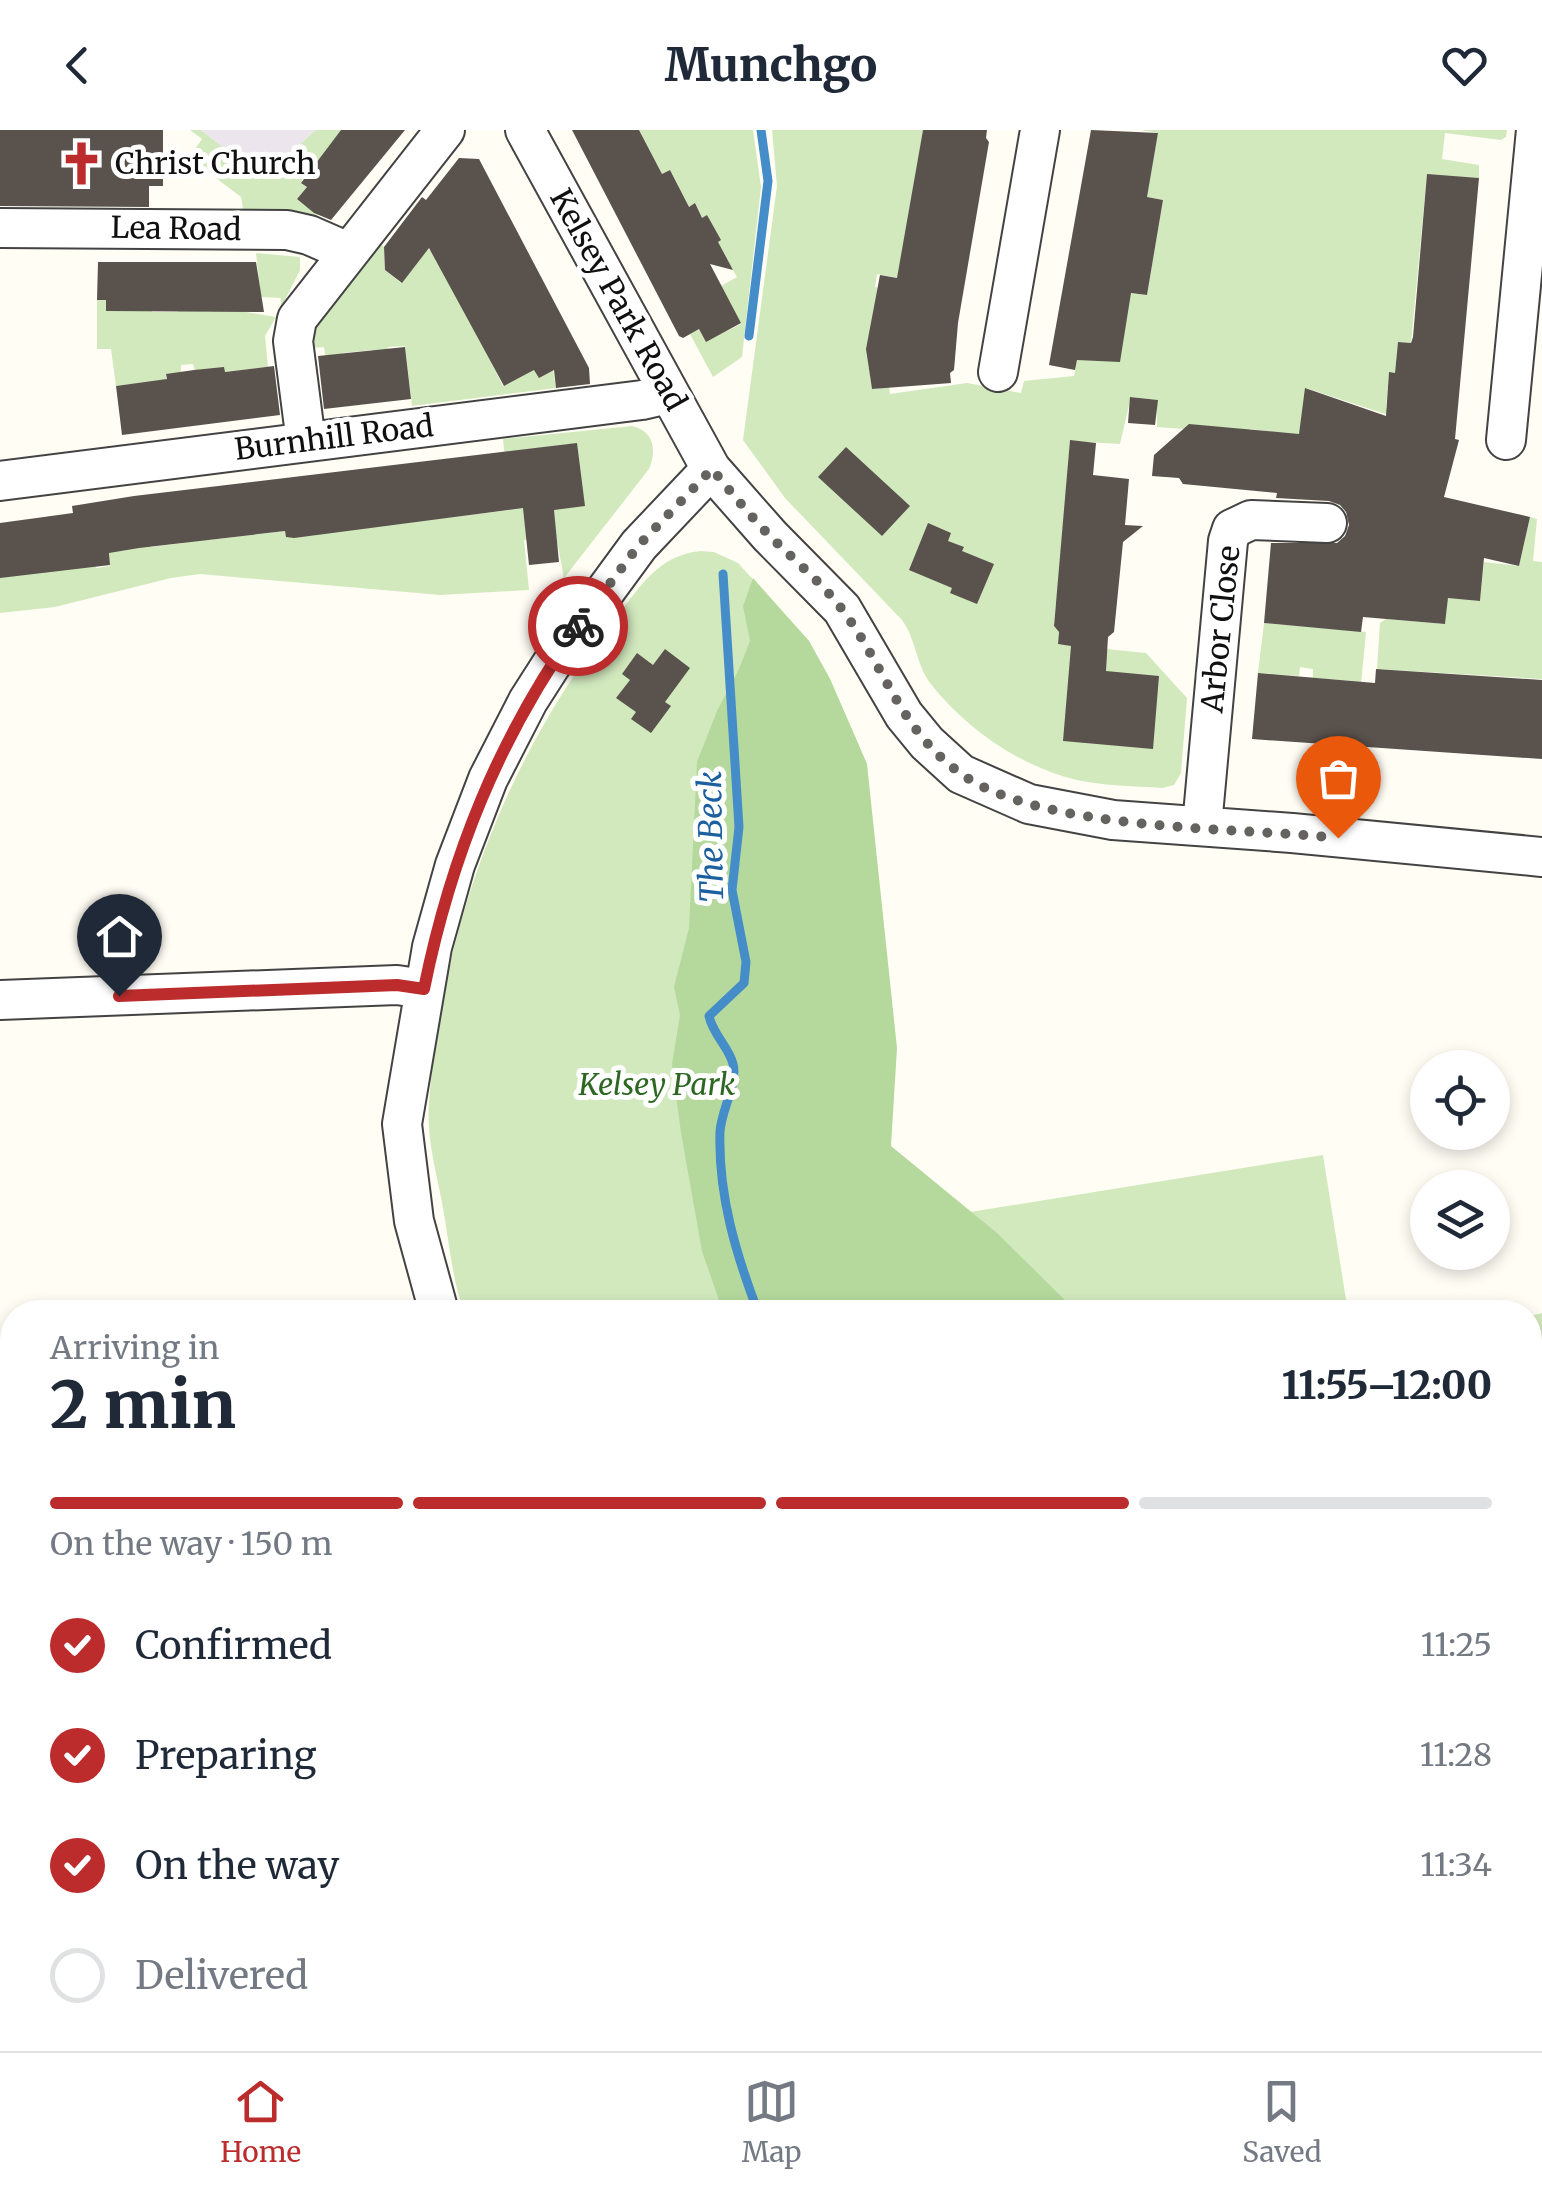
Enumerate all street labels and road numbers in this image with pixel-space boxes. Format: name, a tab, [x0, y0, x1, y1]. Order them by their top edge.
street label: Kelsey Park Road	[542, 182, 695, 417]
street label: Lea Road	[110, 208, 242, 248]
street label: Burnhill Road	[232, 406, 435, 468]
street label: Arbor Close	[1192, 543, 1248, 715]

